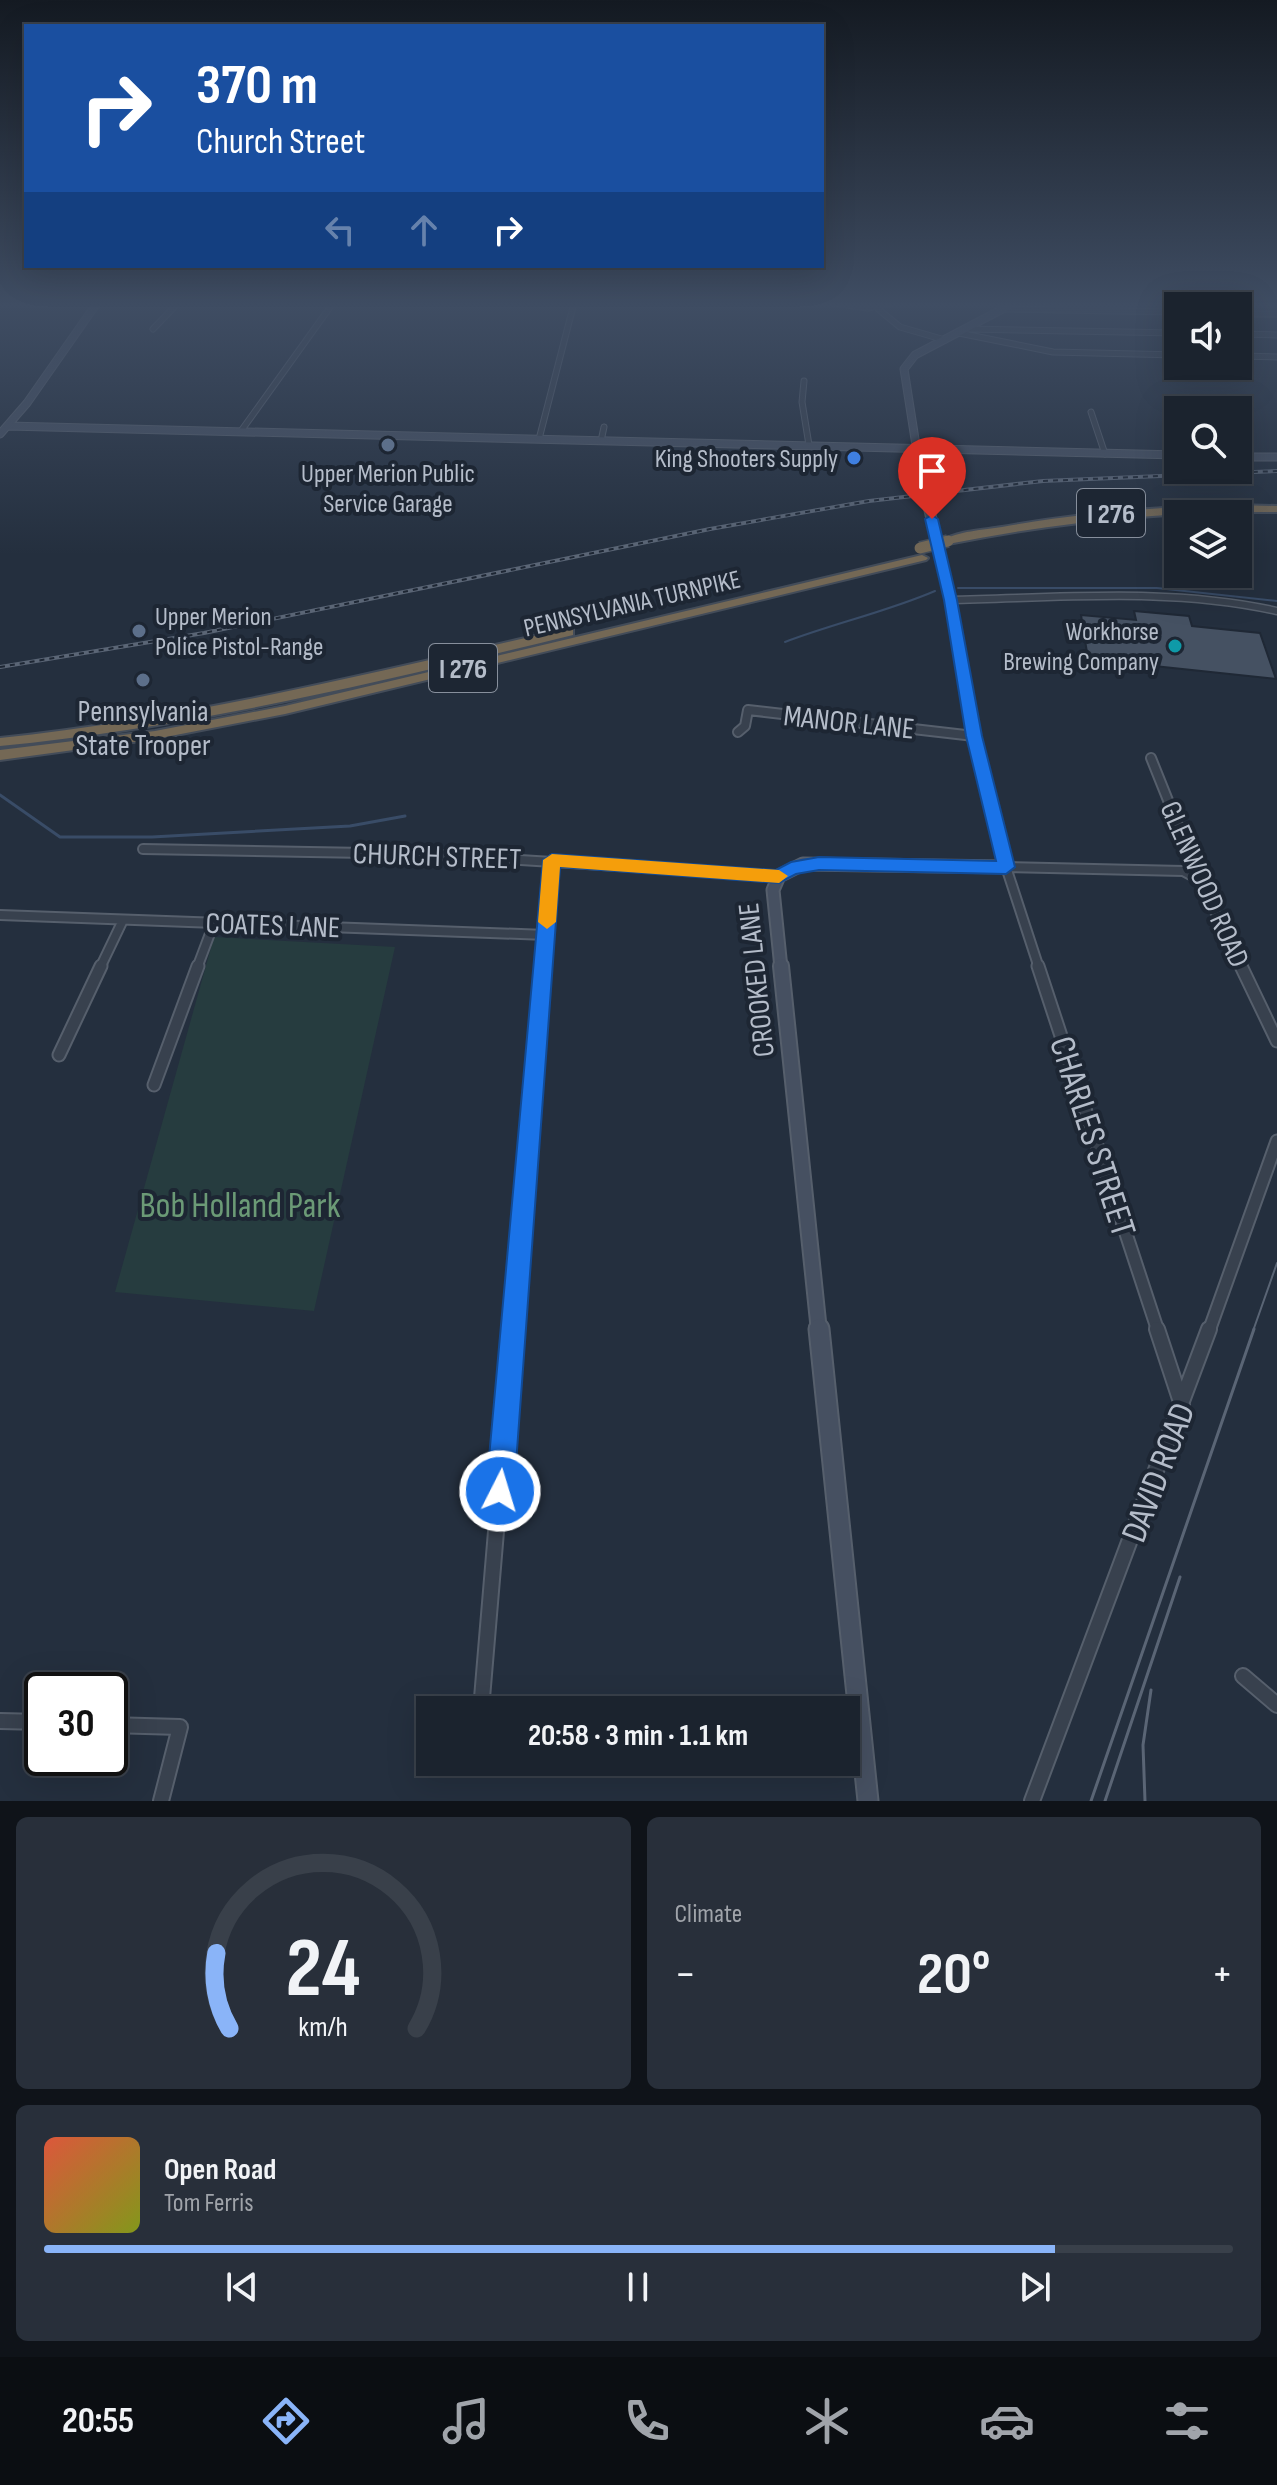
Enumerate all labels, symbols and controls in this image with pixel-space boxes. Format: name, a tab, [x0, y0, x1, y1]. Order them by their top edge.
text: 370 m	[196, 53, 318, 120]
icon: right	[64, 56, 168, 160]
text: Church Street	[196, 121, 365, 164]
icon: left	[318, 208, 362, 252]
icon: ahead	[402, 208, 446, 252]
icon: right	[486, 208, 530, 252]
map controls	[1164, 292, 1252, 588]
button: sound	[1164, 292, 1252, 380]
button: search	[1164, 396, 1252, 484]
marker: Upper Merion Public Service Garage	[379, 436, 397, 454]
pin	[898, 437, 966, 519]
place label: King Shooters Supply	[655, 444, 838, 475]
marker: King Shooters Supply	[845, 449, 863, 467]
icon: arrive	[910, 449, 954, 493]
place label: Upper Merion Public Service Garage	[301, 459, 475, 520]
road number: I 276	[1077, 489, 1145, 537]
button: layers	[1164, 500, 1252, 588]
street label: PENNSYLVANIA TURNPIKE	[521, 564, 744, 644]
place label: Upper Merion Police Pistol-Range	[155, 602, 323, 663]
place label: Workhorse Brewing Company	[1003, 617, 1159, 678]
marker: Upper Merion Police Pistol-Range	[130, 622, 148, 640]
marker: Workhorse Brewing Company	[1166, 637, 1184, 655]
road number: I 276	[429, 644, 497, 692]
marker: Pennsylvania State Trooper	[134, 671, 152, 689]
place label: Pennsylvania State Trooper	[75, 694, 211, 764]
street label: MANOR LANE	[782, 698, 916, 748]
street label: GLENWOOD ROAD	[1151, 796, 1257, 973]
street label: CHURCH STREET	[352, 836, 522, 878]
street label: CROOKED LANE	[731, 901, 783, 1059]
street label: COATES LANE	[205, 906, 341, 946]
street label: CHARLES STREET	[1039, 1031, 1144, 1242]
park label: Bob Holland Park	[140, 1185, 341, 1228]
street label: DAVID ROAD	[1113, 1397, 1205, 1549]
position arrow	[458, 1449, 542, 1533]
speed limit sign: 30	[24, 1672, 128, 1776]
text: 20:58 · 3 min · 1.1 km	[528, 1718, 748, 1754]
text: Climate	[675, 1899, 742, 1930]
text: 24	[286, 1920, 361, 2020]
text: 20°	[917, 1939, 991, 2011]
text: −	[675, 1948, 696, 2001]
text: +	[1211, 1948, 1233, 2001]
text: km/h	[299, 2010, 348, 2045]
text: Open Road	[164, 2152, 276, 2188]
text: Tom Ferris	[164, 2188, 254, 2219]
icon: previous	[220, 2265, 264, 2309]
icon: pause	[616, 2265, 660, 2309]
icon: next	[1013, 2265, 1057, 2309]
icon: directions	[258, 2393, 314, 2449]
icon: music	[438, 2393, 494, 2449]
icon: phone	[619, 2393, 675, 2449]
icon: climate	[799, 2393, 855, 2449]
icon: car	[979, 2393, 1035, 2449]
icon: filters	[1159, 2393, 1215, 2449]
text: 20:55	[62, 2400, 134, 2443]

